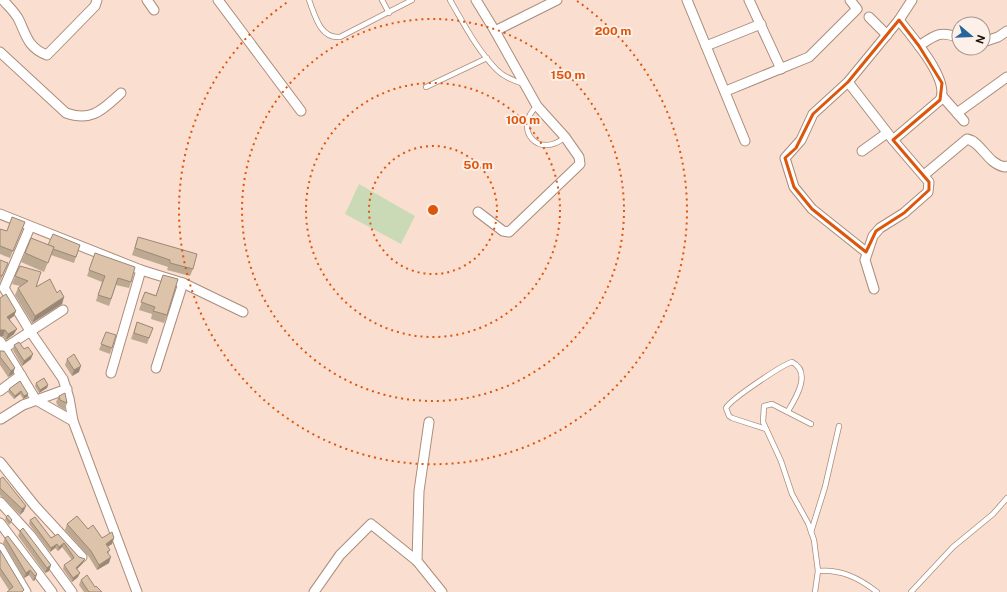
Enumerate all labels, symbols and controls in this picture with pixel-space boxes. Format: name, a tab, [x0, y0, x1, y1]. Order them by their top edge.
north arrow	[951, 16, 991, 56]
text: 200 m	[595, 24, 631, 38]
text: N	[973, 33, 988, 45]
text: 150 m	[551, 68, 585, 82]
text: 100 m	[506, 113, 540, 127]
text: 50 m	[463, 158, 493, 172]
centre of rings	[426, 203, 440, 217]

